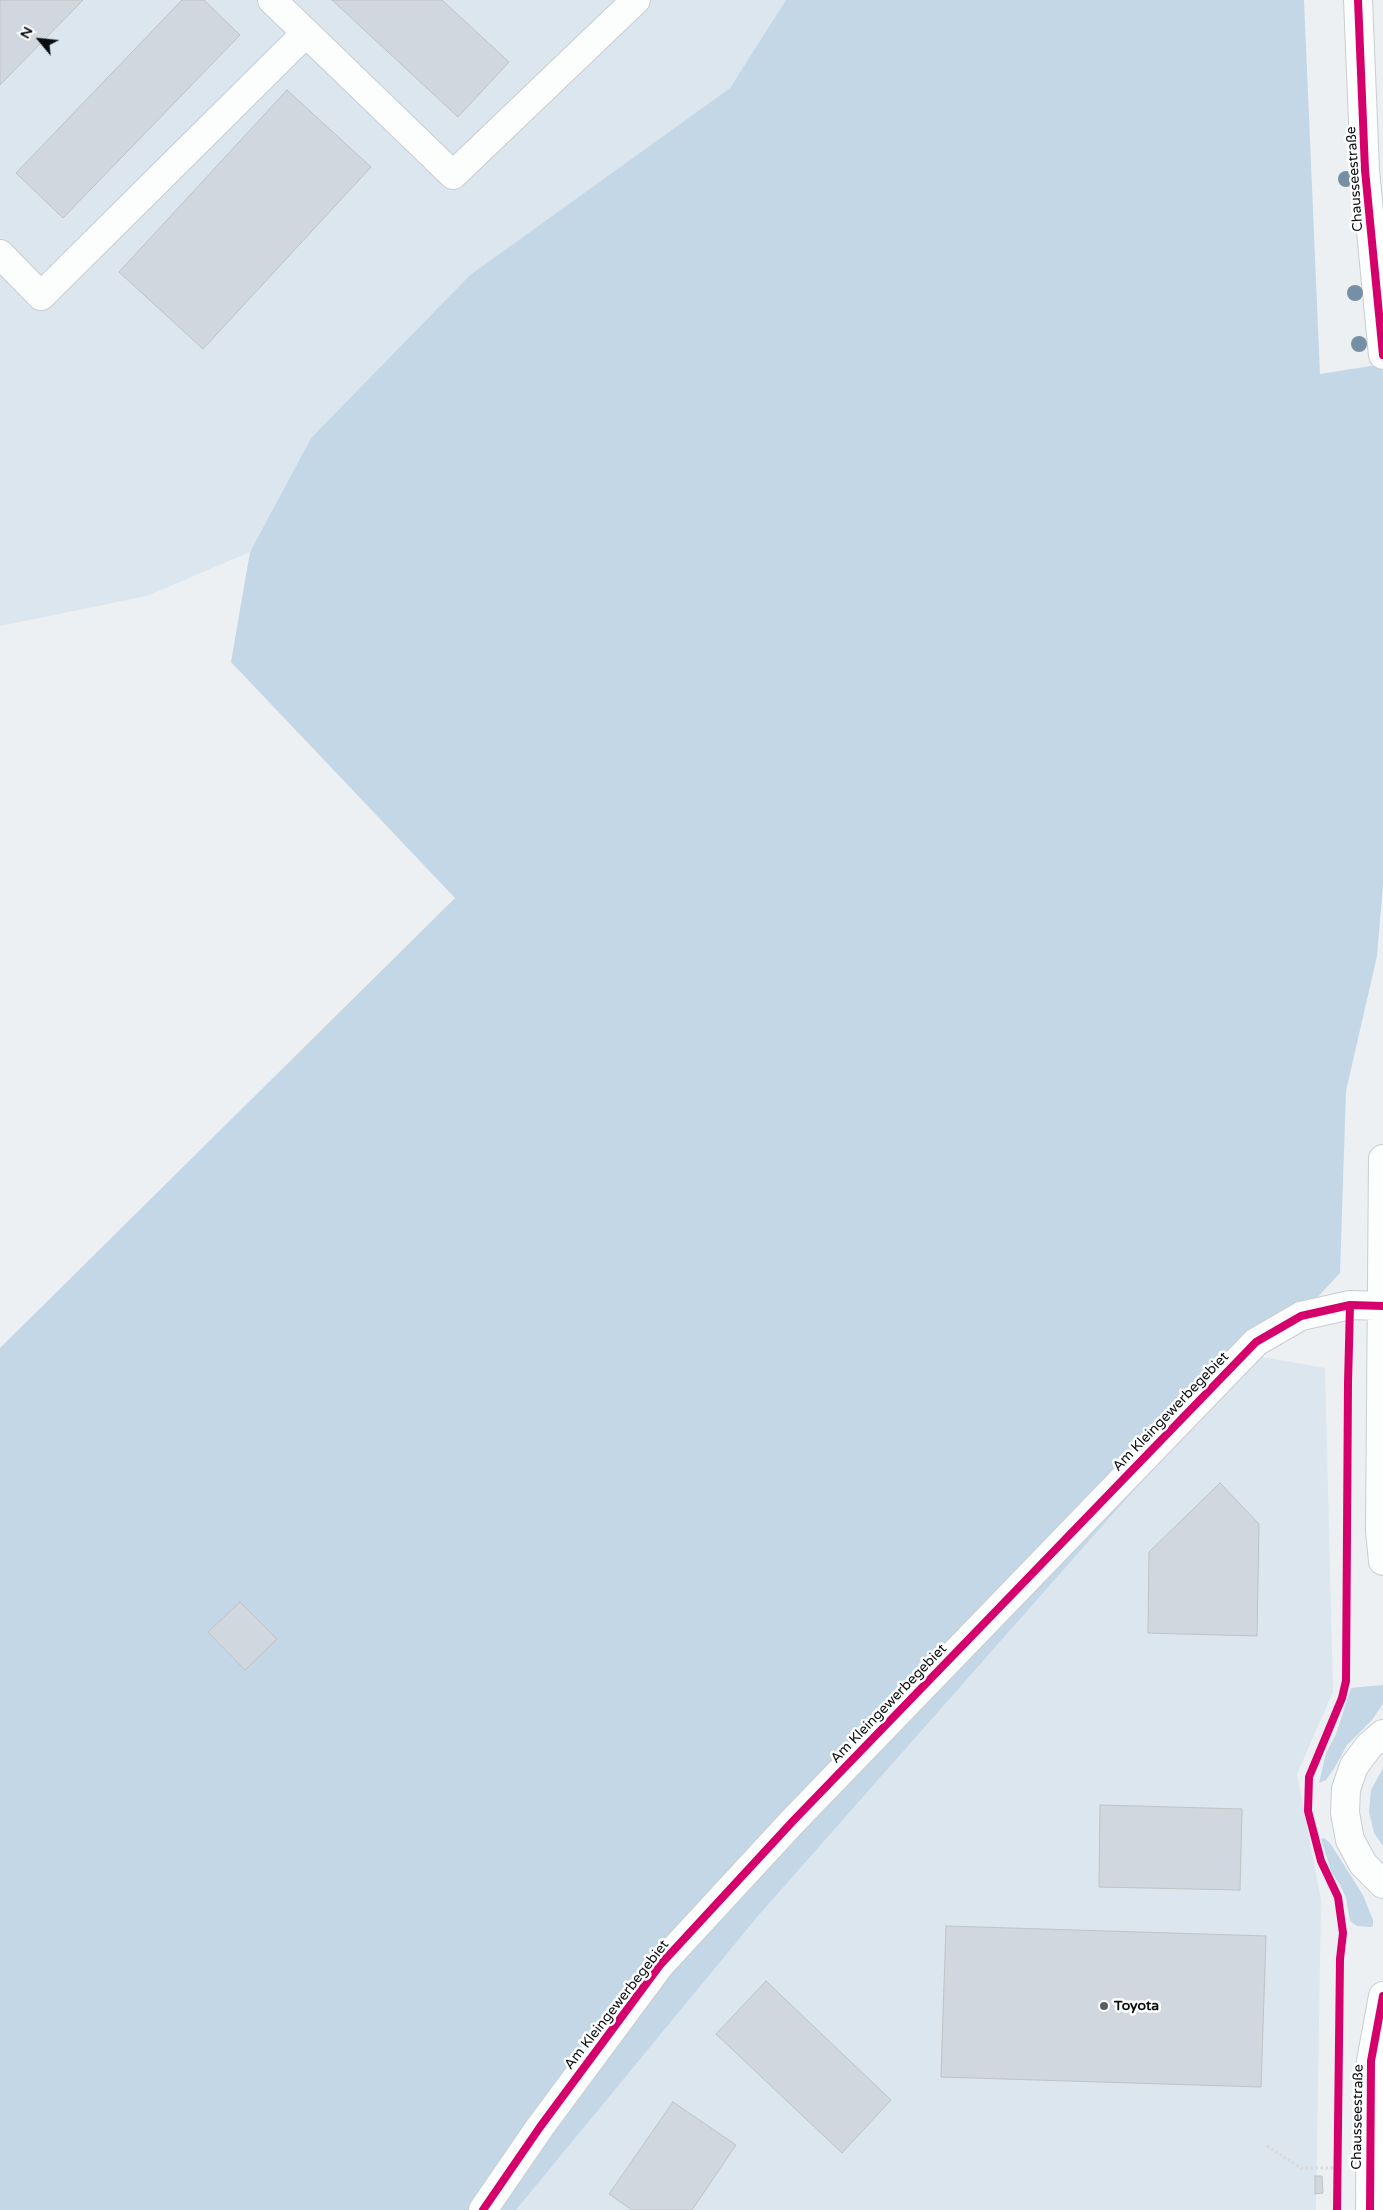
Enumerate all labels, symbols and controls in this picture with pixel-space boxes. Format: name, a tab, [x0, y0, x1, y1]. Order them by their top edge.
north arrow	[15, 15, 65, 65]
text: N	[16, 24, 36, 42]
street label: Chausseestraße	[1343, 126, 1367, 232]
street label: Am Kleingewerbegebiet	[1109, 1349, 1233, 1475]
street label: Am Kleingewerbegebiet	[827, 1641, 951, 1767]
street label: Am Kleingewerbegebiet	[561, 1937, 673, 2073]
place label: Toyota	[1114, 1998, 1159, 2014]
marker: Toyota	[1098, 2000, 1110, 2012]
street label: Chausseestraße	[1349, 2064, 1367, 2170]

